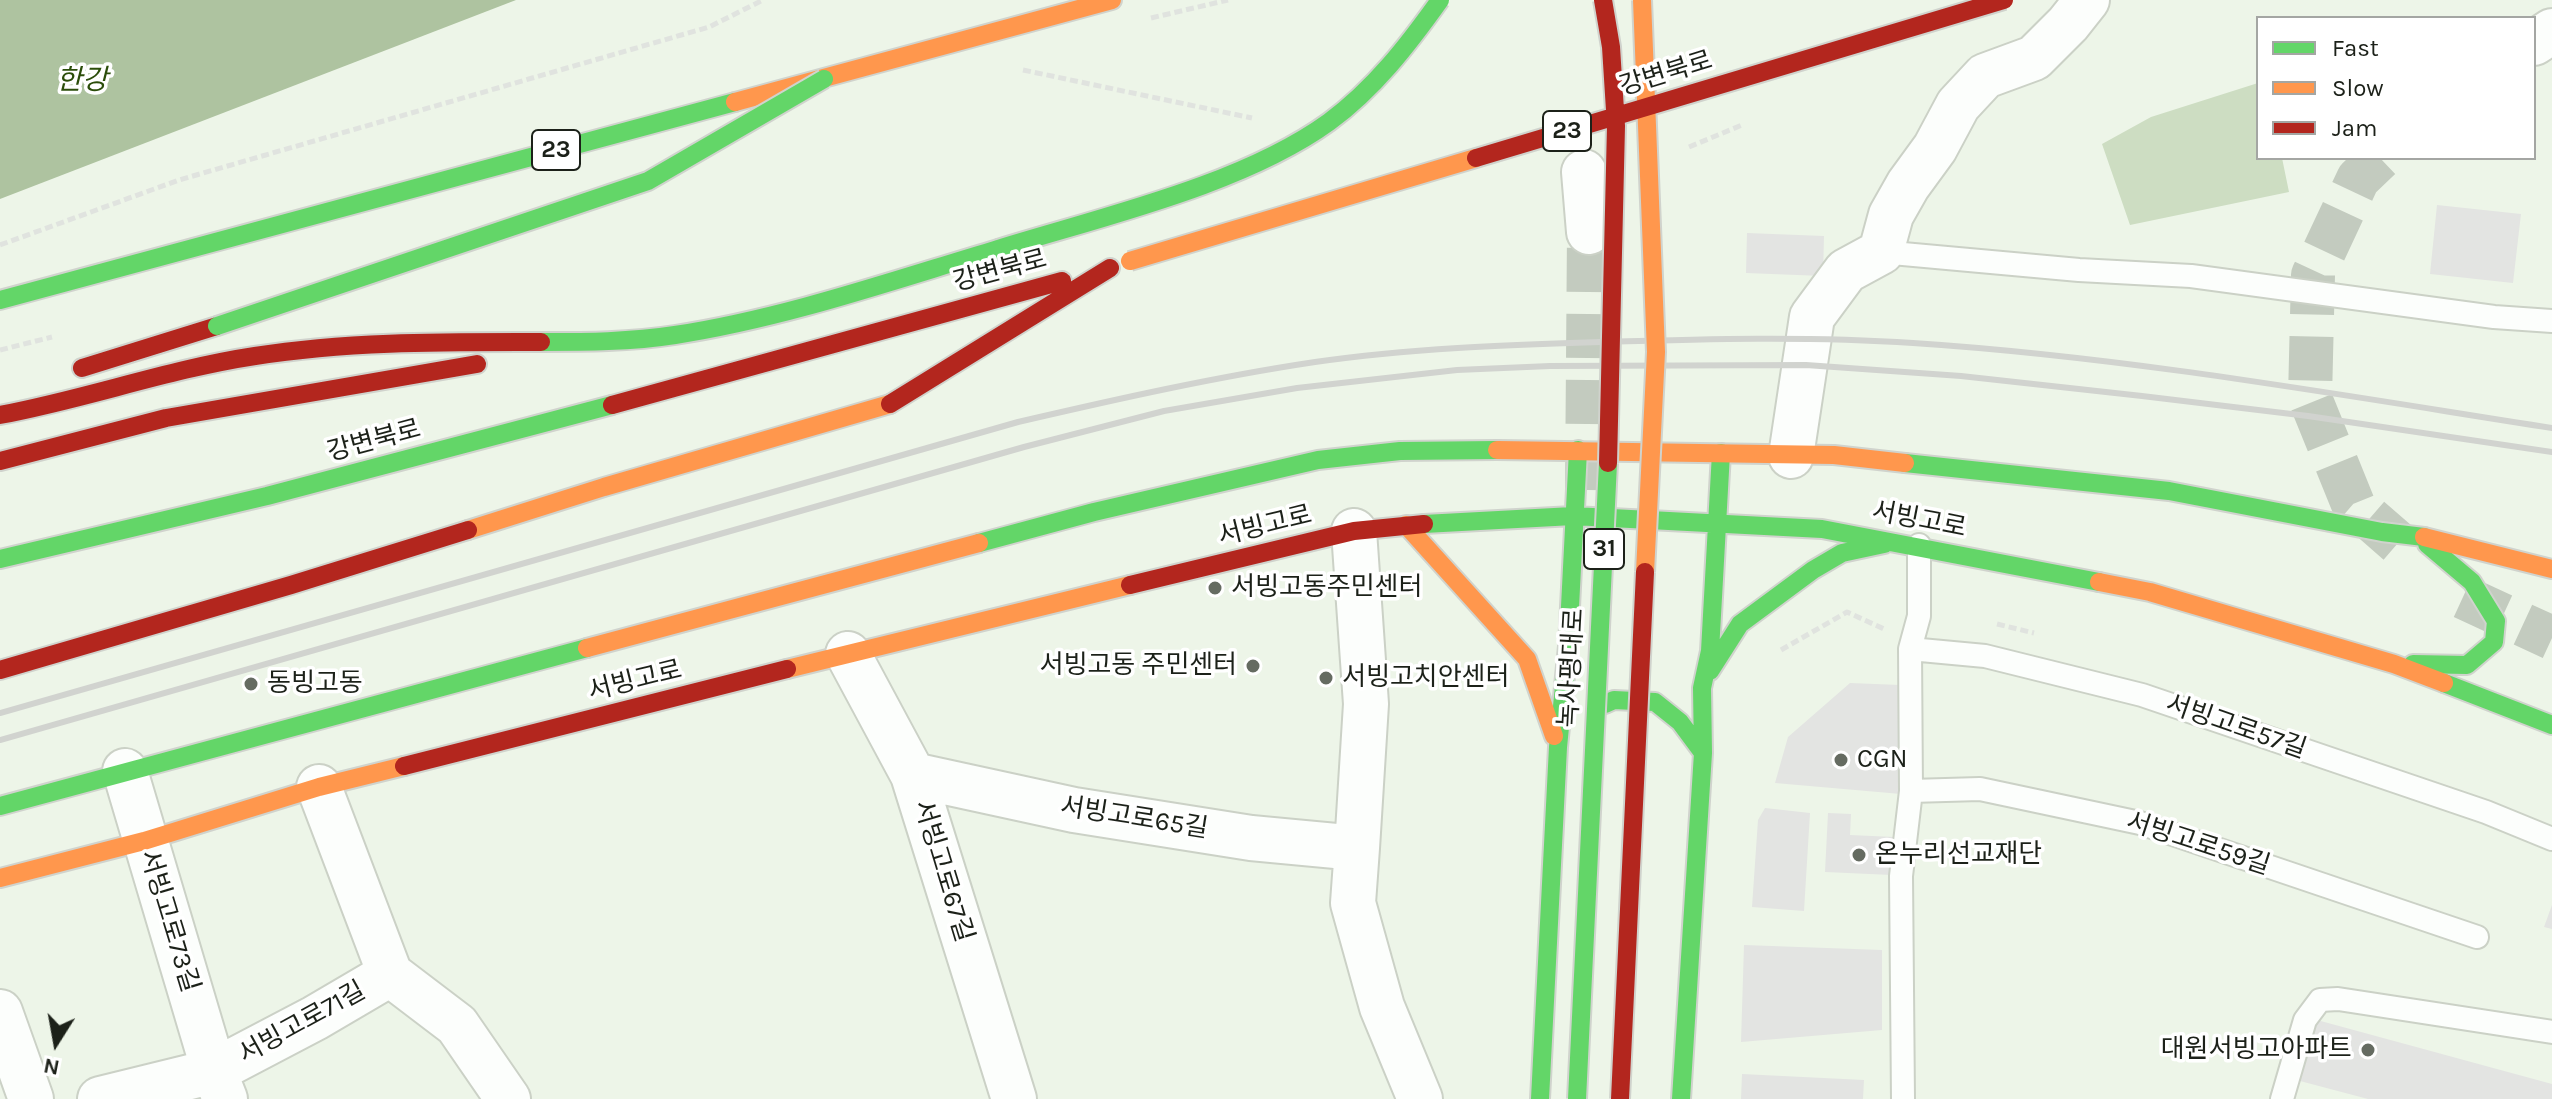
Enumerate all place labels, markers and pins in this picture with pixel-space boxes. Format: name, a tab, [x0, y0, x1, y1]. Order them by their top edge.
place label: 서빙고동주민센터	[1231, 572, 1422, 604]
marker: 서빙고동주민센터	[1206, 579, 1224, 597]
place label: 서빙고동 주민센터	[1039, 650, 1237, 682]
marker: 서빙고동 주민센터	[1244, 657, 1262, 675]
place label: 서빙고치안센터	[1342, 662, 1509, 694]
place label: 동빙고동	[267, 668, 363, 700]
marker: 서빙고치안센터	[1317, 669, 1335, 687]
marker: 동빙고동	[242, 675, 260, 693]
place label: CGN	[1857, 744, 1907, 776]
marker: CGN	[1832, 751, 1850, 769]
place label: 온누리선교재단	[1875, 839, 2042, 871]
marker: 온누리선교재단	[1850, 846, 1868, 864]
place label: 대원서빙고아파트	[2161, 1034, 2352, 1066]
marker: 대원서빙고아파트	[2359, 1041, 2377, 1059]

